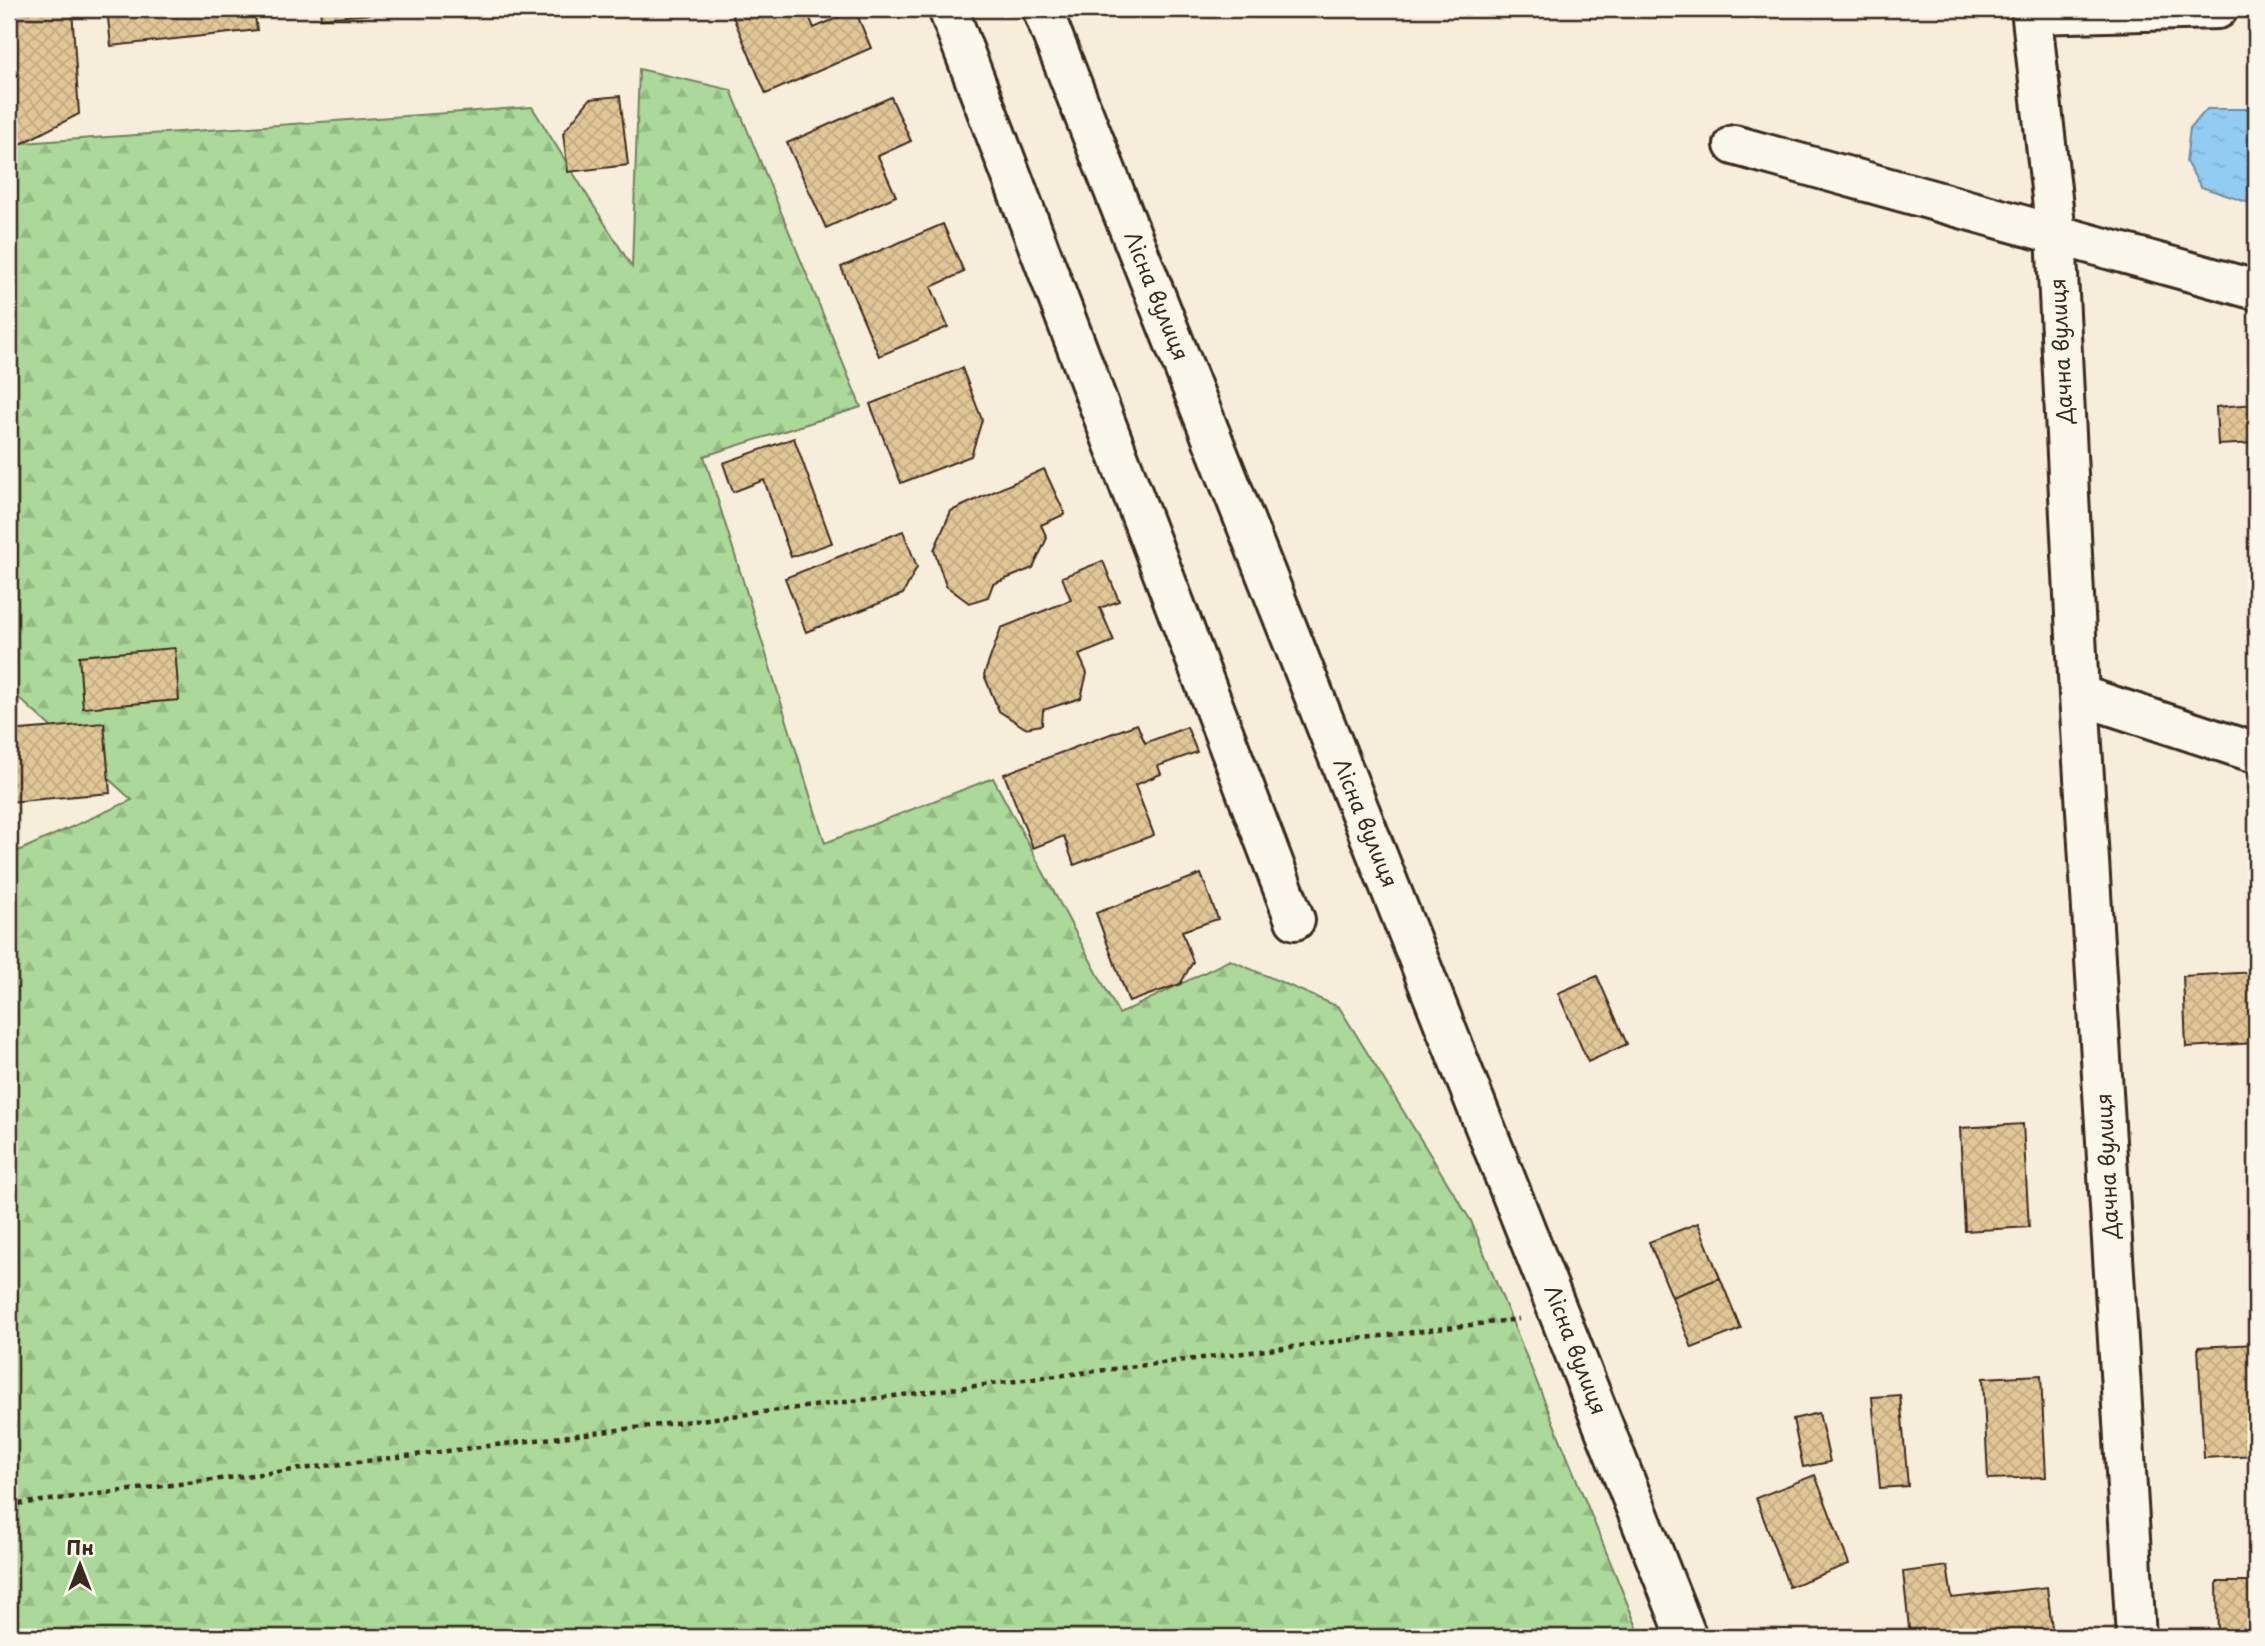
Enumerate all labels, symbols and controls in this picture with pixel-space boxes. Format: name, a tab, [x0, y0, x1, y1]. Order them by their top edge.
street label: Лісна вулиця	[1117, 226, 1198, 365]
street label: Дачна вулиця	[2040, 278, 2080, 426]
street label: Лісна вулиця	[1326, 753, 1407, 892]
street label: Дачна вулиця	[2086, 1093, 2126, 1241]
street label: Лісна вулиця	[1537, 1280, 1616, 1419]
north arrow	[46, 1530, 116, 1600]
text: Пн	[66, 1533, 94, 1561]

